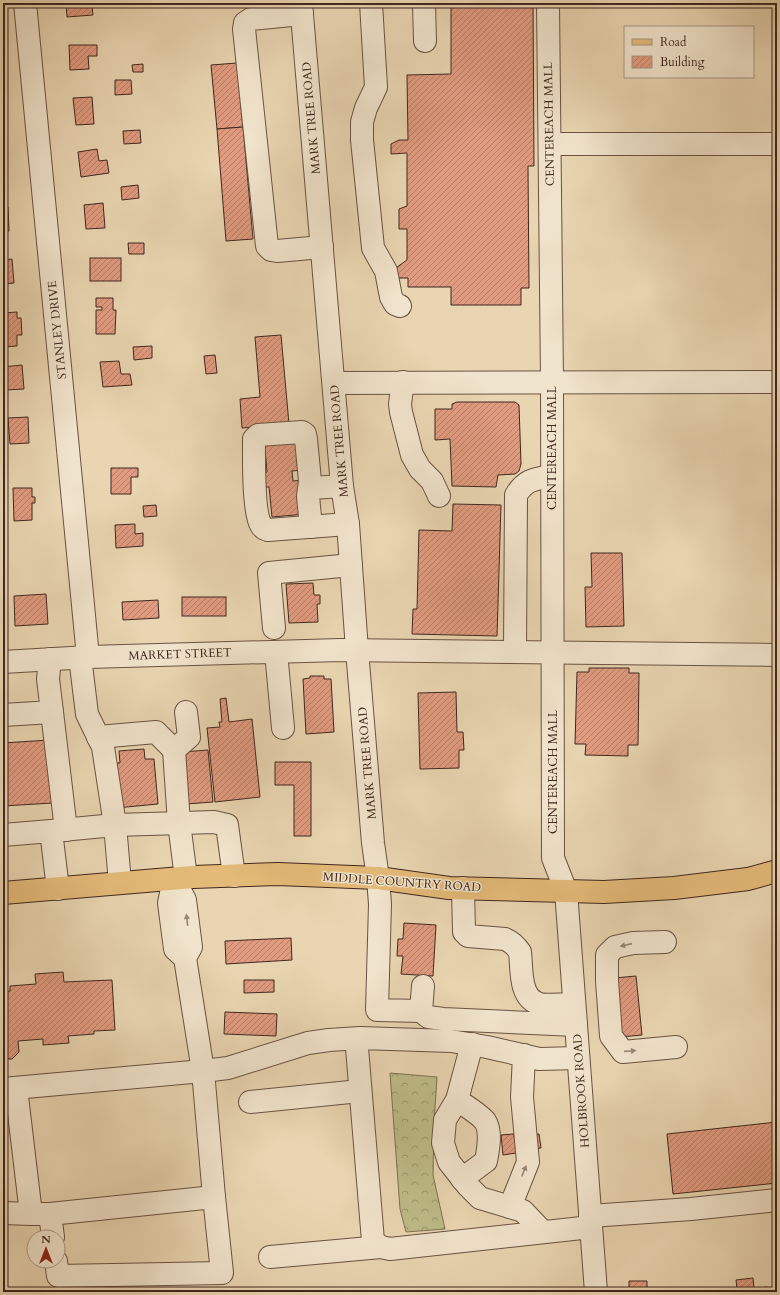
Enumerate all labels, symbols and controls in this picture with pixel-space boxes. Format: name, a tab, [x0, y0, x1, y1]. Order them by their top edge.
legend	[624, 26, 754, 78]
text: Road	[660, 34, 687, 50]
text: Building	[660, 54, 705, 70]
street label: MARK TREE ROAD	[298, 61, 324, 175]
street label: CENTEREACH MALL	[540, 61, 558, 186]
street label: STANLEY DRIVE	[44, 280, 70, 380]
street label: MARK TREE ROAD	[326, 384, 352, 498]
street label: CENTEREACH MALL	[544, 385, 560, 510]
street label: MARKET STREET	[128, 644, 232, 664]
street label: MARK TREE ROAD	[354, 706, 380, 820]
street label: CENTEREACH MALL	[545, 709, 561, 834]
street label: MIDDLE COUNTRY ROAD	[322, 868, 482, 896]
one-way arrow	[184, 914, 191, 927]
one-way arrow	[620, 942, 632, 948]
street label: HOLBROOK ROAD	[569, 1033, 593, 1148]
one-way arrow	[624, 1047, 636, 1054]
one-way arrow	[522, 1165, 528, 1177]
north arrow	[26, 1229, 66, 1269]
text: N	[41, 1232, 51, 1247]

